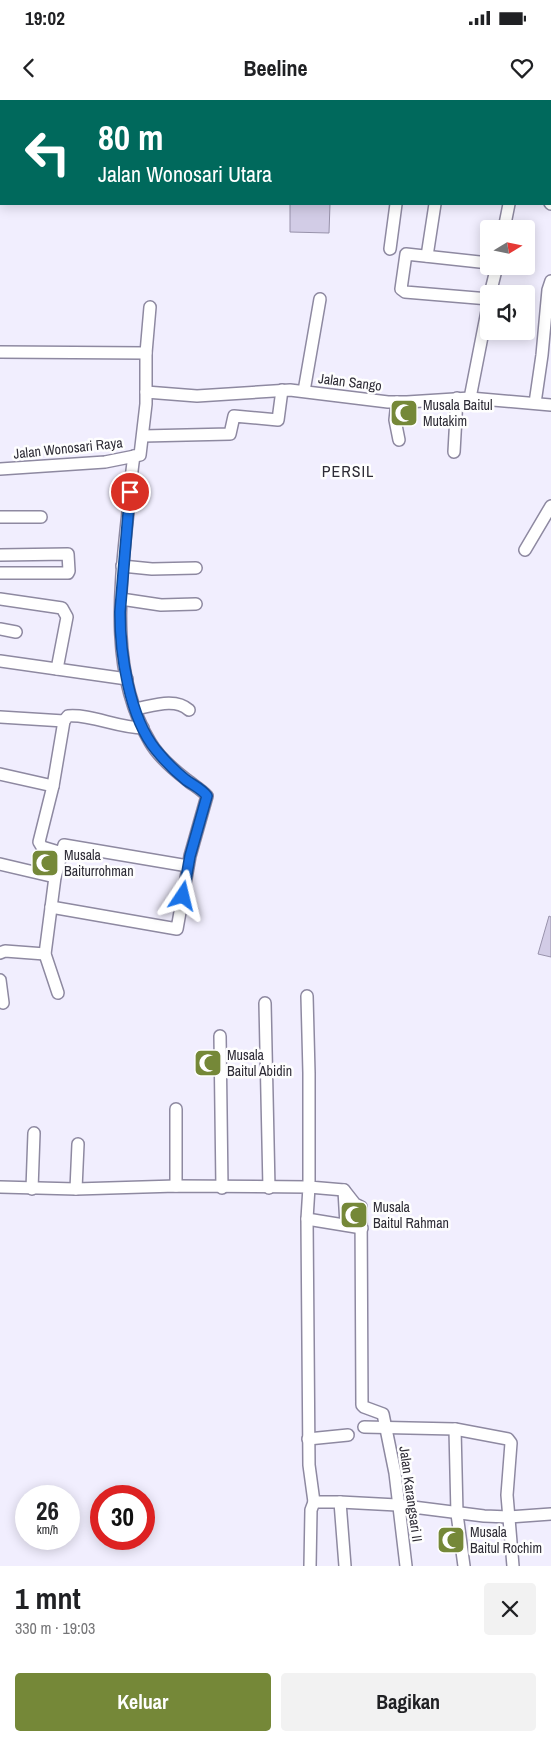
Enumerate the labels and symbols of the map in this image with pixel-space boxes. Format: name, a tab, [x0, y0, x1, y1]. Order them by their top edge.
north arrow	[480, 220, 535, 275]
street label: Jalan Sango	[317, 369, 383, 395]
place label: Musala Baitul Mutakim	[423, 396, 493, 430]
mosque icon: Musala Baitul Mutakim	[389, 398, 419, 428]
street label: Jalan Wonosari Raya	[13, 433, 124, 463]
district label: PERSIL	[322, 460, 374, 482]
pin	[109, 471, 151, 513]
place label: Musala Baiturrohman	[64, 846, 134, 880]
mosque icon: Musala Baiturrohman	[30, 848, 60, 878]
position arrow	[156, 869, 208, 921]
place label: Musala Baitul Abidin	[227, 1046, 292, 1080]
mosque icon: Musala Baitul Abidin	[193, 1048, 223, 1078]
place label: Musala Baitul Rahman	[373, 1198, 449, 1232]
mosque icon: Musala Baitul Rahman	[339, 1200, 369, 1230]
street label: Jalan Karangsari II	[395, 1445, 427, 1543]
speed limit sign: 30	[90, 1485, 155, 1550]
place label: Musala Baitul Rochim	[470, 1523, 542, 1557]
mosque icon: Musala Baitul Rochim	[436, 1525, 466, 1555]

